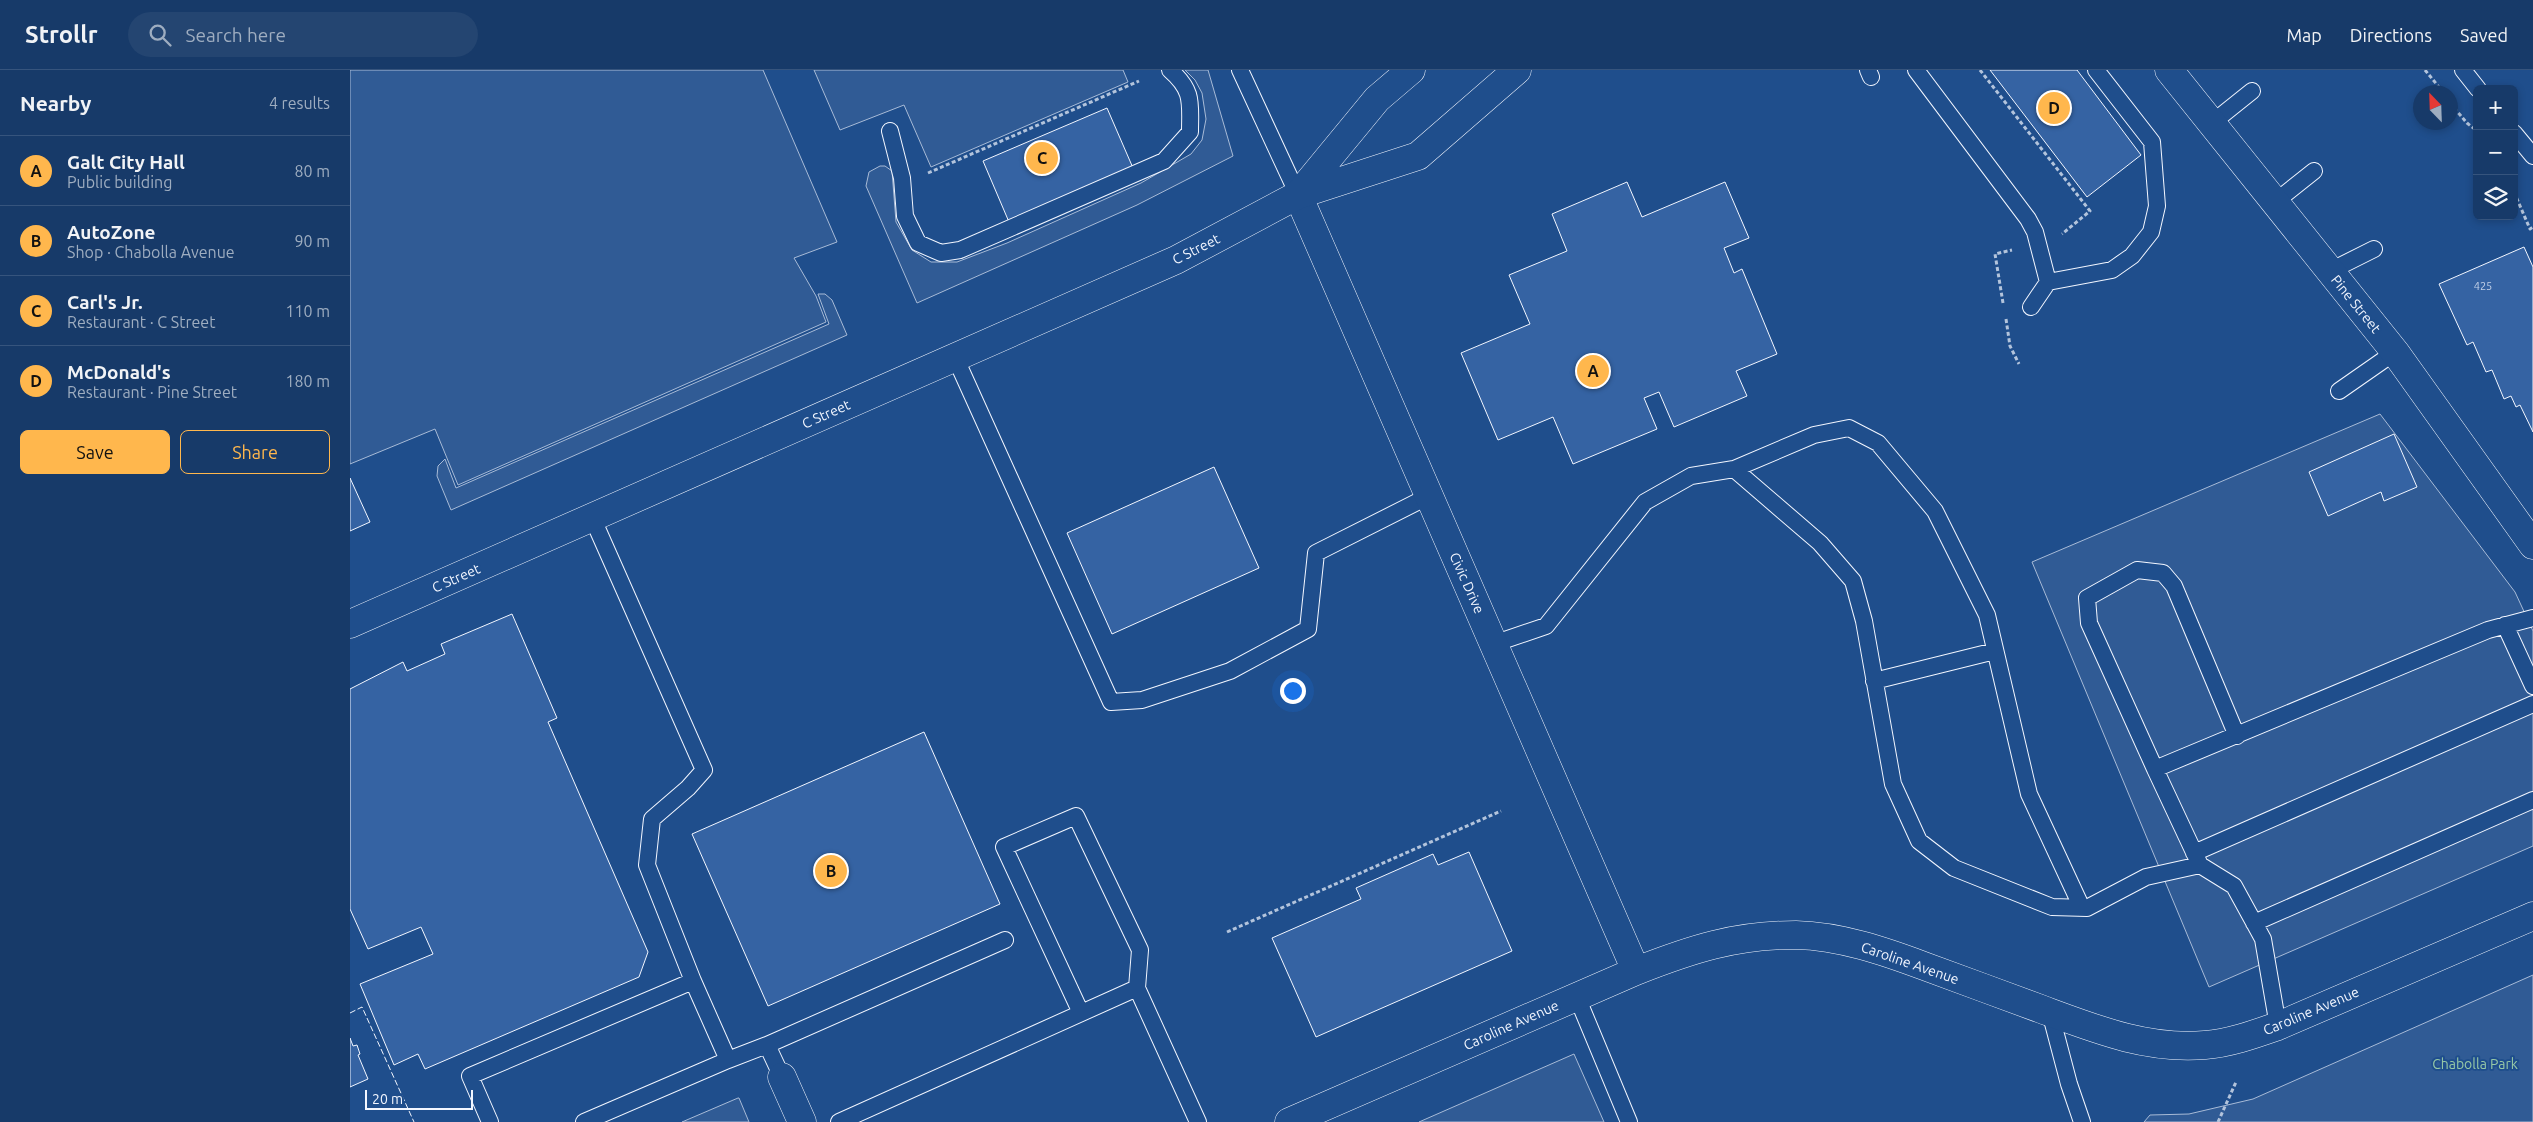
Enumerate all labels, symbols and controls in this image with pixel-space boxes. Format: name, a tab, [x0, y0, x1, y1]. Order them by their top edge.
search box	[128, 12, 478, 57]
text: Strollr	[25, 21, 98, 48]
icon: search	[146, 21, 174, 49]
text: Search here	[186, 24, 286, 46]
text: Map	[2286, 25, 2322, 45]
text: Directions	[2350, 25, 2432, 45]
text: Saved	[2460, 25, 2508, 45]
north arrow	[2413, 85, 2458, 130]
map controls	[2473, 85, 2518, 220]
button: +	[2473, 85, 2518, 130]
pin: D	[2038, 89, 2070, 127]
text: Nearby	[20, 91, 91, 115]
text: 4 results	[269, 94, 330, 112]
button: −	[2473, 130, 2518, 175]
pin: C	[1026, 139, 1058, 177]
text: Galt City Hall	[67, 151, 185, 173]
text: A	[30, 162, 42, 180]
text: 80 m	[294, 162, 330, 180]
text: Public building	[67, 173, 172, 191]
button: layers	[2473, 175, 2518, 220]
text: AutoZone	[67, 221, 156, 243]
street label: C Street	[1170, 230, 1223, 268]
text: B	[31, 232, 41, 250]
text: 90 m	[294, 232, 330, 250]
text: Shop · Chabolla Avenue	[67, 243, 235, 261]
street label: Pine Street	[2328, 272, 2384, 337]
house number: 425	[2474, 280, 2492, 292]
text: Carl's Jr.	[67, 291, 143, 313]
text: C	[31, 302, 41, 320]
text: 110 m	[285, 302, 330, 320]
text: Restaurant · C Street	[67, 313, 215, 331]
pin: A	[1577, 352, 1609, 390]
text: McDonald's	[67, 361, 171, 383]
text: D	[30, 372, 42, 390]
text: 180 m	[285, 372, 330, 390]
text: Restaurant · Pine Street	[67, 383, 237, 401]
street label: C Street	[800, 396, 853, 432]
button: Save	[20, 430, 170, 474]
button: Share	[180, 430, 330, 474]
street label: Civic Drive	[1446, 550, 1488, 616]
street label: C Street	[430, 560, 483, 596]
your location	[1280, 678, 1306, 704]
pin: B	[815, 852, 847, 890]
street label: Caroline Avenue	[1859, 939, 1961, 987]
street label: Caroline Avenue	[2261, 984, 2361, 1038]
street label: Caroline Avenue	[1461, 997, 1561, 1053]
park label: Chabolla Park	[2432, 1056, 2518, 1072]
scale bar	[365, 1087, 472, 1110]
text: 20 m	[372, 1091, 403, 1107]

